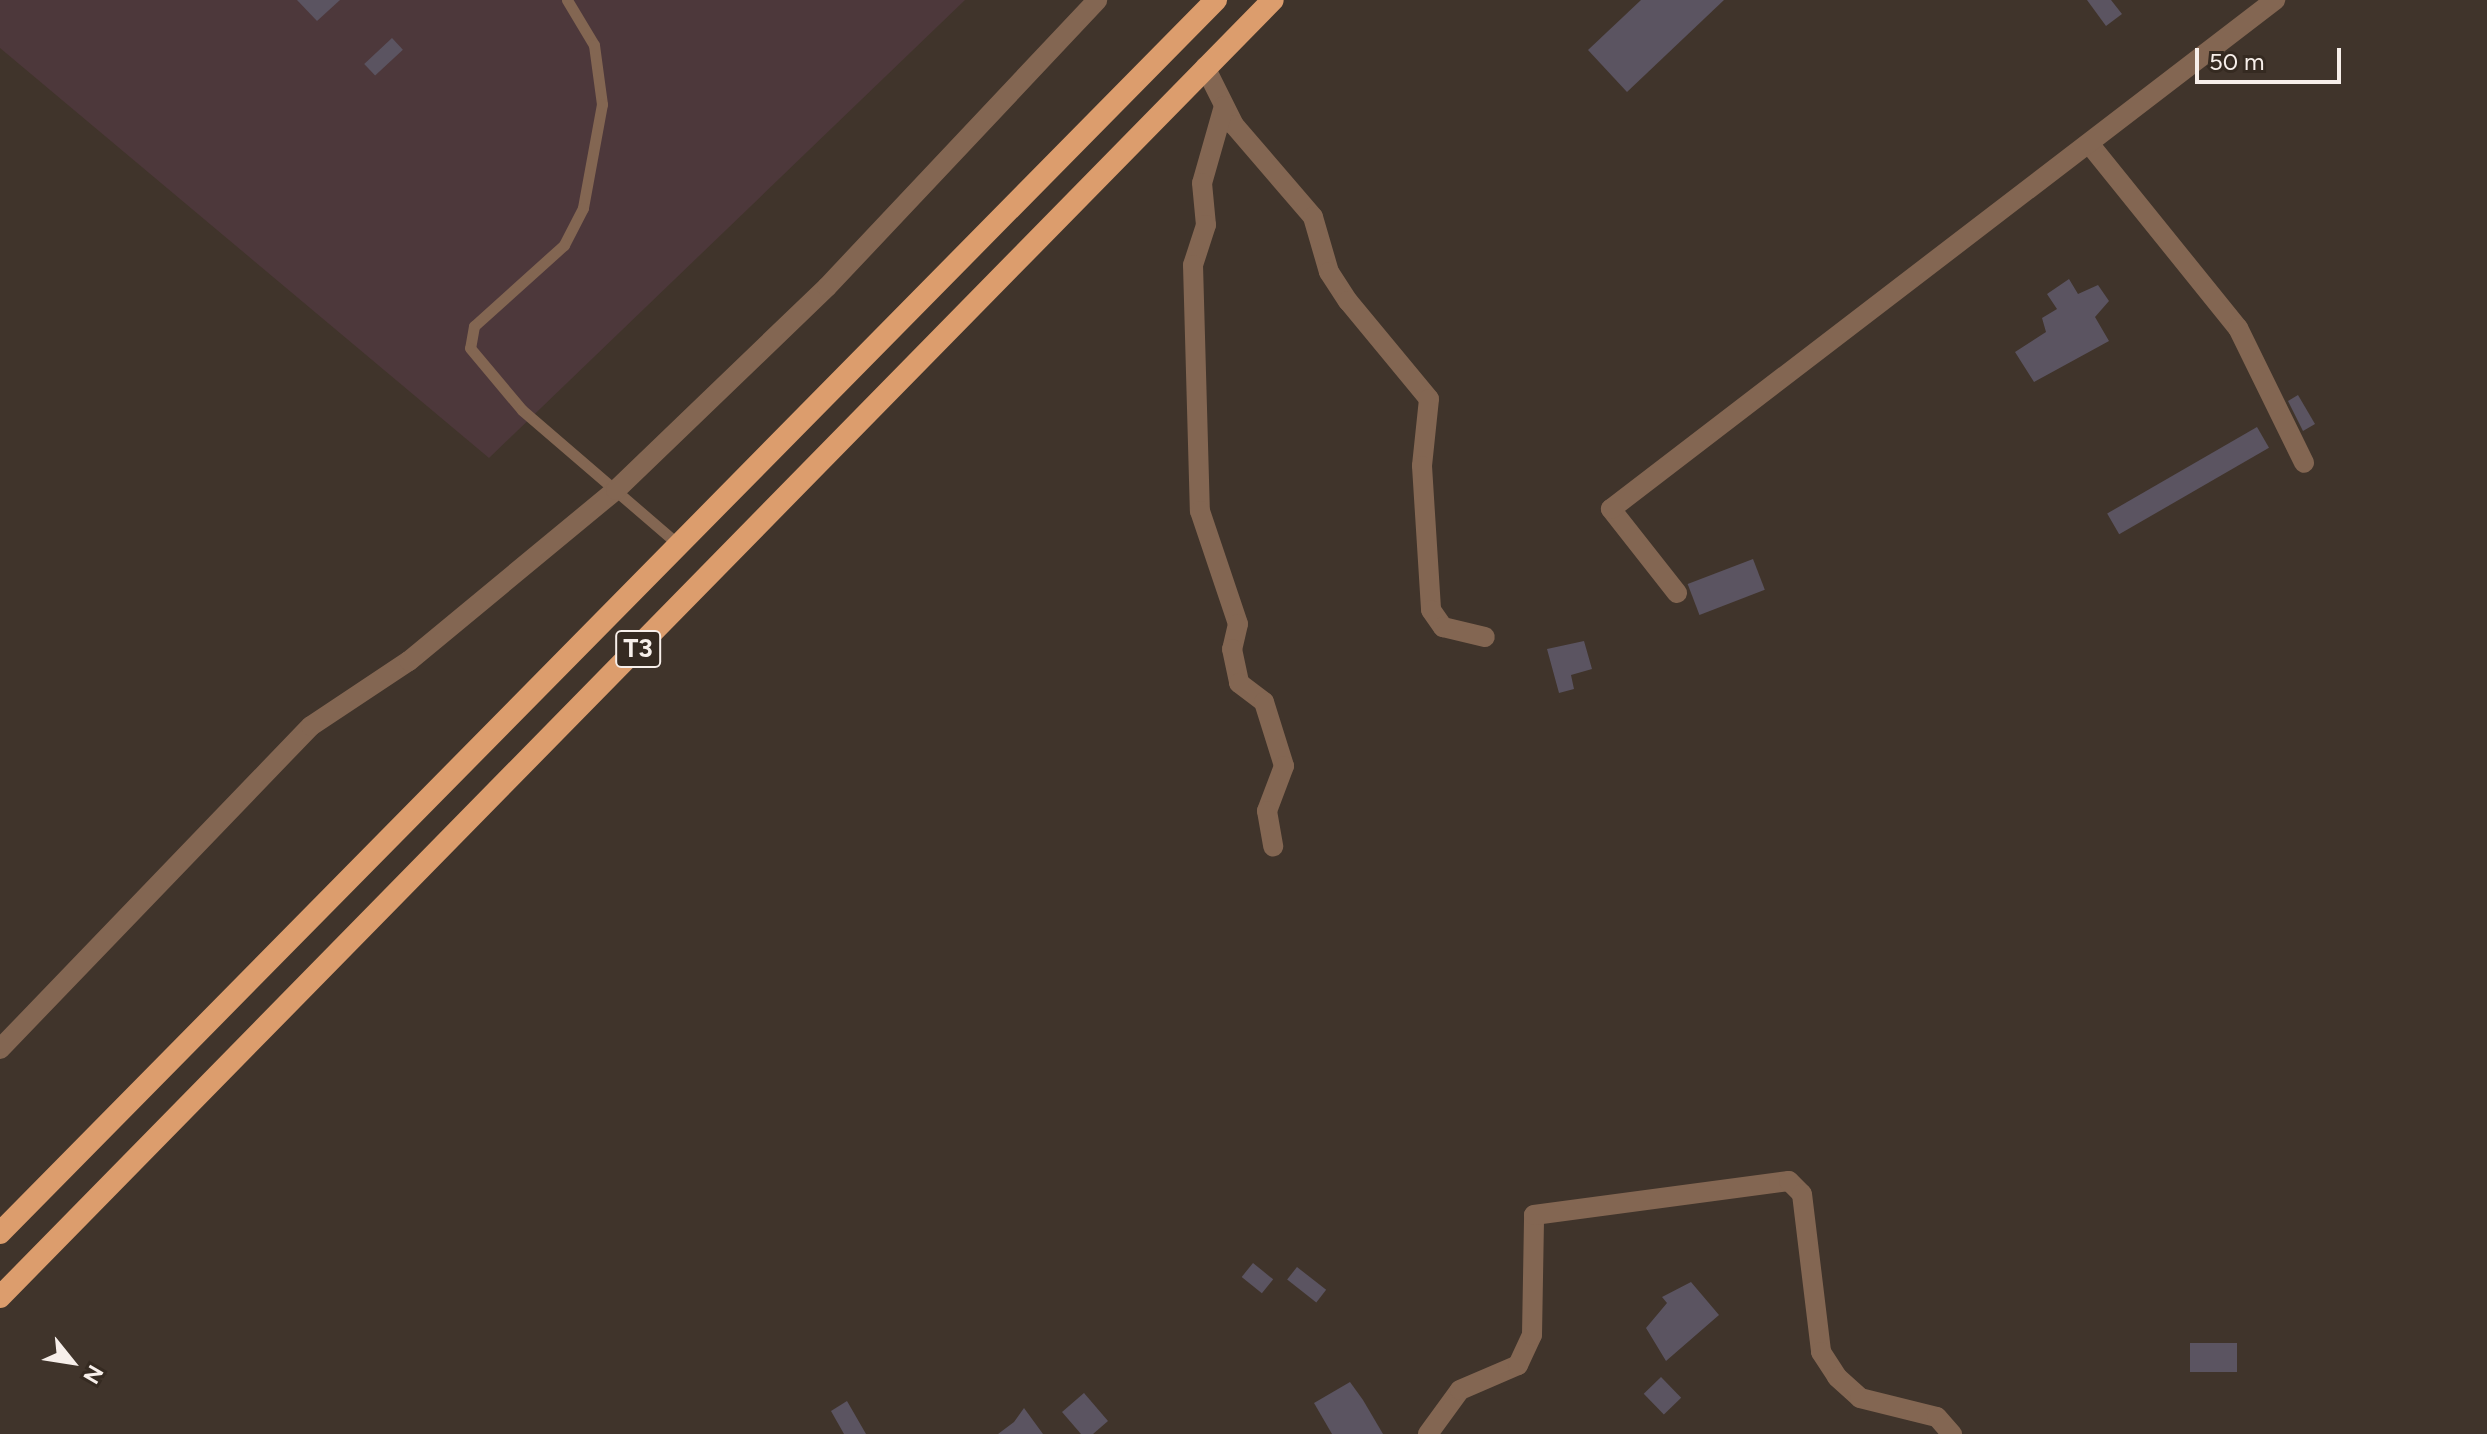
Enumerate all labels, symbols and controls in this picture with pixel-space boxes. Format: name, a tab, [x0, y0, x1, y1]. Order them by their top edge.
scale bar	[2199, 32, 2345, 82]
text: 50 m	[2209, 47, 2265, 76]
road number: T3	[614, 627, 662, 671]
north arrow	[32, 1322, 112, 1402]
text: N	[77, 1360, 109, 1388]

